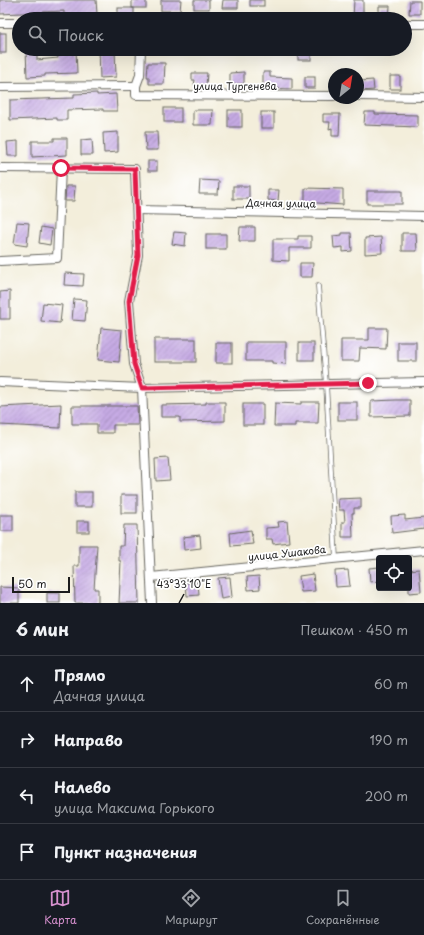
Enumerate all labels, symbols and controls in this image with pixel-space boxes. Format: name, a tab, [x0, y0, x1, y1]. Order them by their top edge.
search box	[12, 12, 412, 56]
icon: search	[26, 23, 48, 45]
text: Поиск	[58, 23, 104, 46]
north arrow	[328, 68, 364, 104]
street label: улица Тургенева	[193, 78, 277, 94]
route start	[52, 159, 70, 177]
street label: Дачная улица	[245, 194, 317, 211]
route end	[359, 374, 377, 392]
street label: улица Ушакова	[247, 541, 327, 564]
map controls	[376, 555, 412, 591]
button: locate	[376, 555, 412, 591]
scale bar	[12, 575, 70, 594]
text: 50 m	[18, 575, 47, 592]
text: 43°33'10"E	[157, 576, 211, 591]
text: 6 мин	[16, 616, 69, 642]
text: Пешком · 450 m	[300, 620, 408, 639]
text: Прямо	[54, 663, 105, 686]
icon: ahead	[16, 673, 38, 695]
text: 60 m	[374, 674, 408, 693]
text: Дачная улица	[54, 686, 145, 705]
text: Направо	[54, 728, 123, 751]
icon: right	[16, 729, 38, 751]
text: 190 m	[369, 730, 408, 749]
text: Налево	[54, 775, 111, 798]
icon: left	[16, 785, 38, 807]
text: 200 m	[365, 786, 408, 805]
text: улица Максима Горького	[54, 798, 215, 817]
text: Пункт назначения	[54, 840, 197, 863]
icon: arrive	[16, 841, 38, 863]
tab: Карта	[44, 887, 77, 928]
tab: Маршрут	[165, 887, 217, 928]
tab: Сохранённые	[306, 887, 380, 928]

